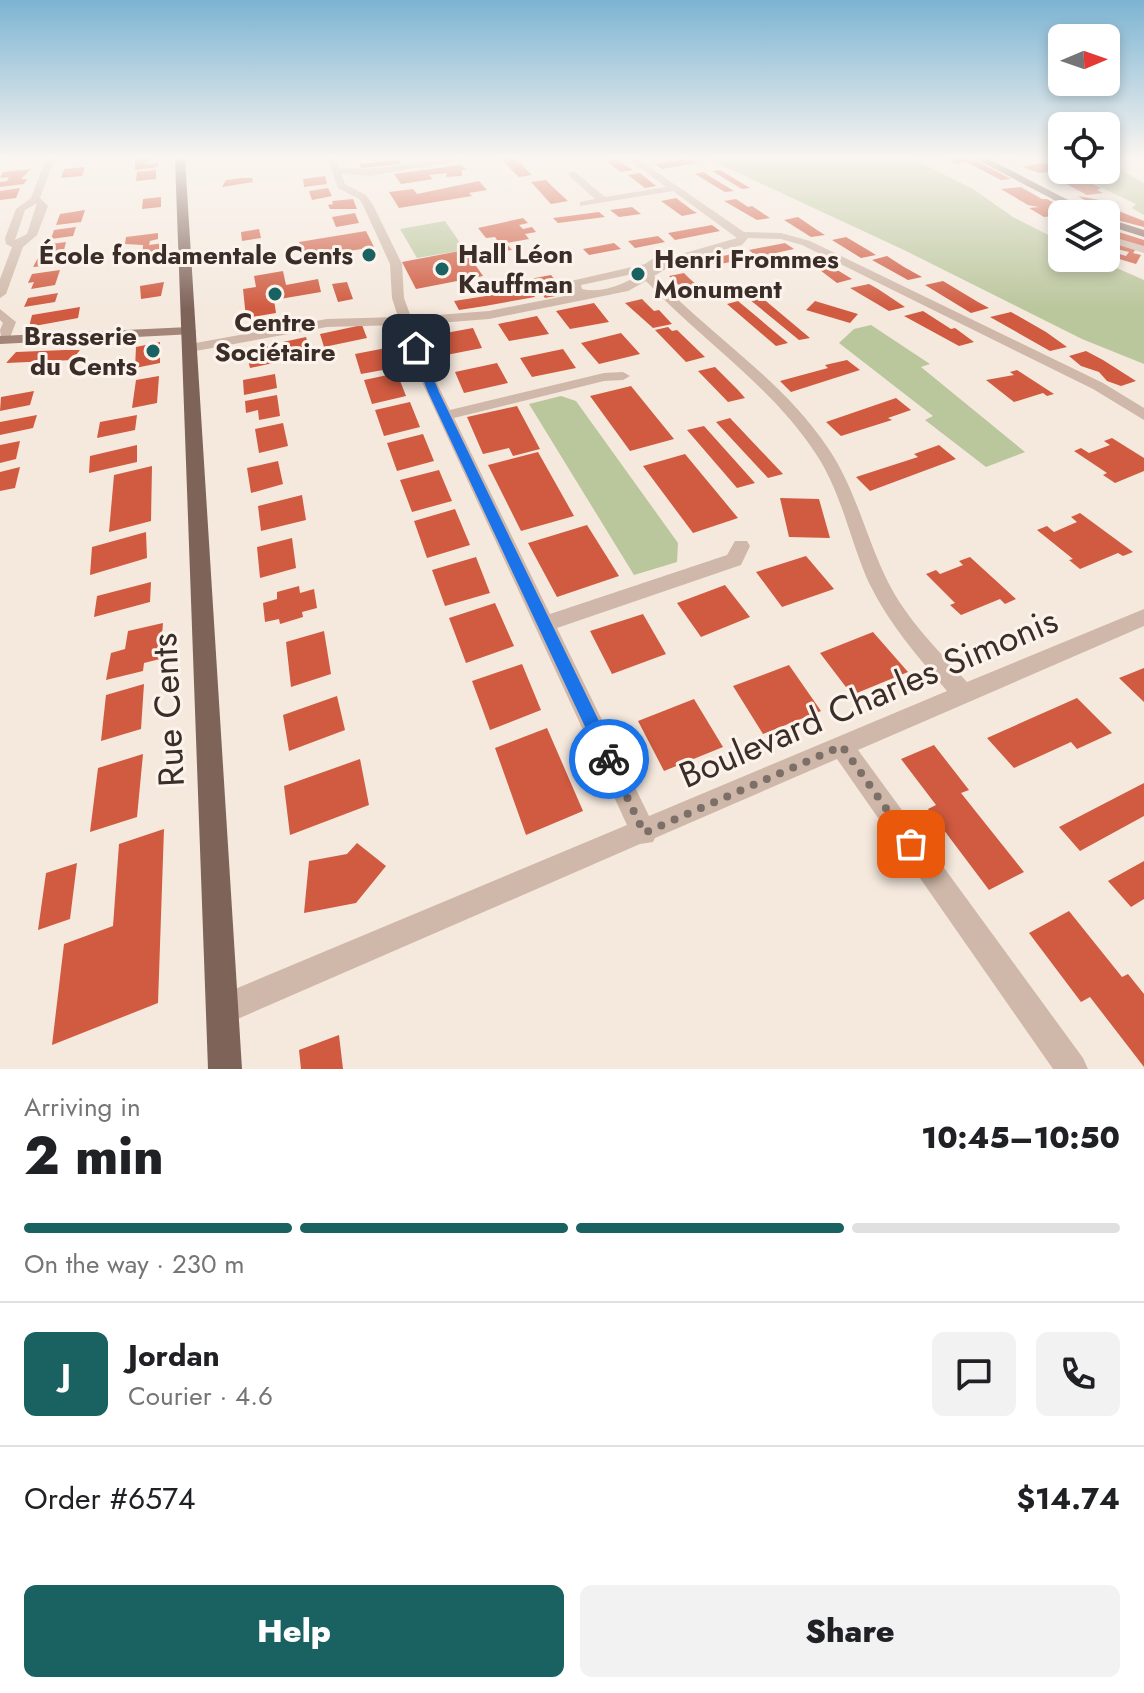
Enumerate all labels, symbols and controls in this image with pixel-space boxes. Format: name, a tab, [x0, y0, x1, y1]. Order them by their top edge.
north arrow	[1048, 24, 1120, 96]
map controls	[1048, 24, 1120, 272]
button: locate	[1048, 112, 1120, 184]
button: layers	[1048, 200, 1120, 272]
place label: Hall Léon Kauffman	[458, 235, 573, 303]
place label: École fondamentale Cents	[39, 236, 353, 274]
place label: Henri Frommes Monument	[654, 240, 839, 308]
marker: École fondamentale Cents	[360, 246, 378, 264]
marker: Hall Léon Kauffman	[433, 260, 451, 278]
marker: Henri Frommes Monument	[629, 265, 647, 283]
marker: Centre Sociétaire	[266, 285, 284, 303]
place label: Centre Sociétaire	[214, 303, 336, 371]
pin	[382, 314, 450, 382]
place label: Brasserie du Cents	[24, 317, 137, 385]
icon: home	[394, 326, 438, 370]
marker: Brasserie du Cents	[144, 342, 162, 360]
street label: Boulevard Charles Simonis	[671, 594, 1065, 800]
street label: Rue Cents	[137, 632, 197, 788]
courier	[569, 719, 649, 799]
icon: bike	[587, 737, 631, 781]
pin	[877, 810, 945, 878]
icon: bag	[889, 822, 933, 866]
text: Arriving in	[24, 1088, 141, 1126]
text: 10:45–10:50	[921, 1116, 1120, 1159]
text: 2 min	[24, 1118, 164, 1194]
text: On the way · 230 m	[24, 1245, 245, 1283]
button: chat	[932, 1332, 1016, 1416]
button: phone	[1036, 1332, 1120, 1416]
text: Jordan	[128, 1334, 220, 1377]
text: J	[61, 1353, 71, 1396]
text: Courier · 4.6	[128, 1377, 273, 1415]
text: Order #6574	[24, 1477, 195, 1520]
text: $14.74	[1016, 1477, 1120, 1520]
button: Help	[24, 1585, 564, 1677]
button: Share	[580, 1585, 1120, 1677]

